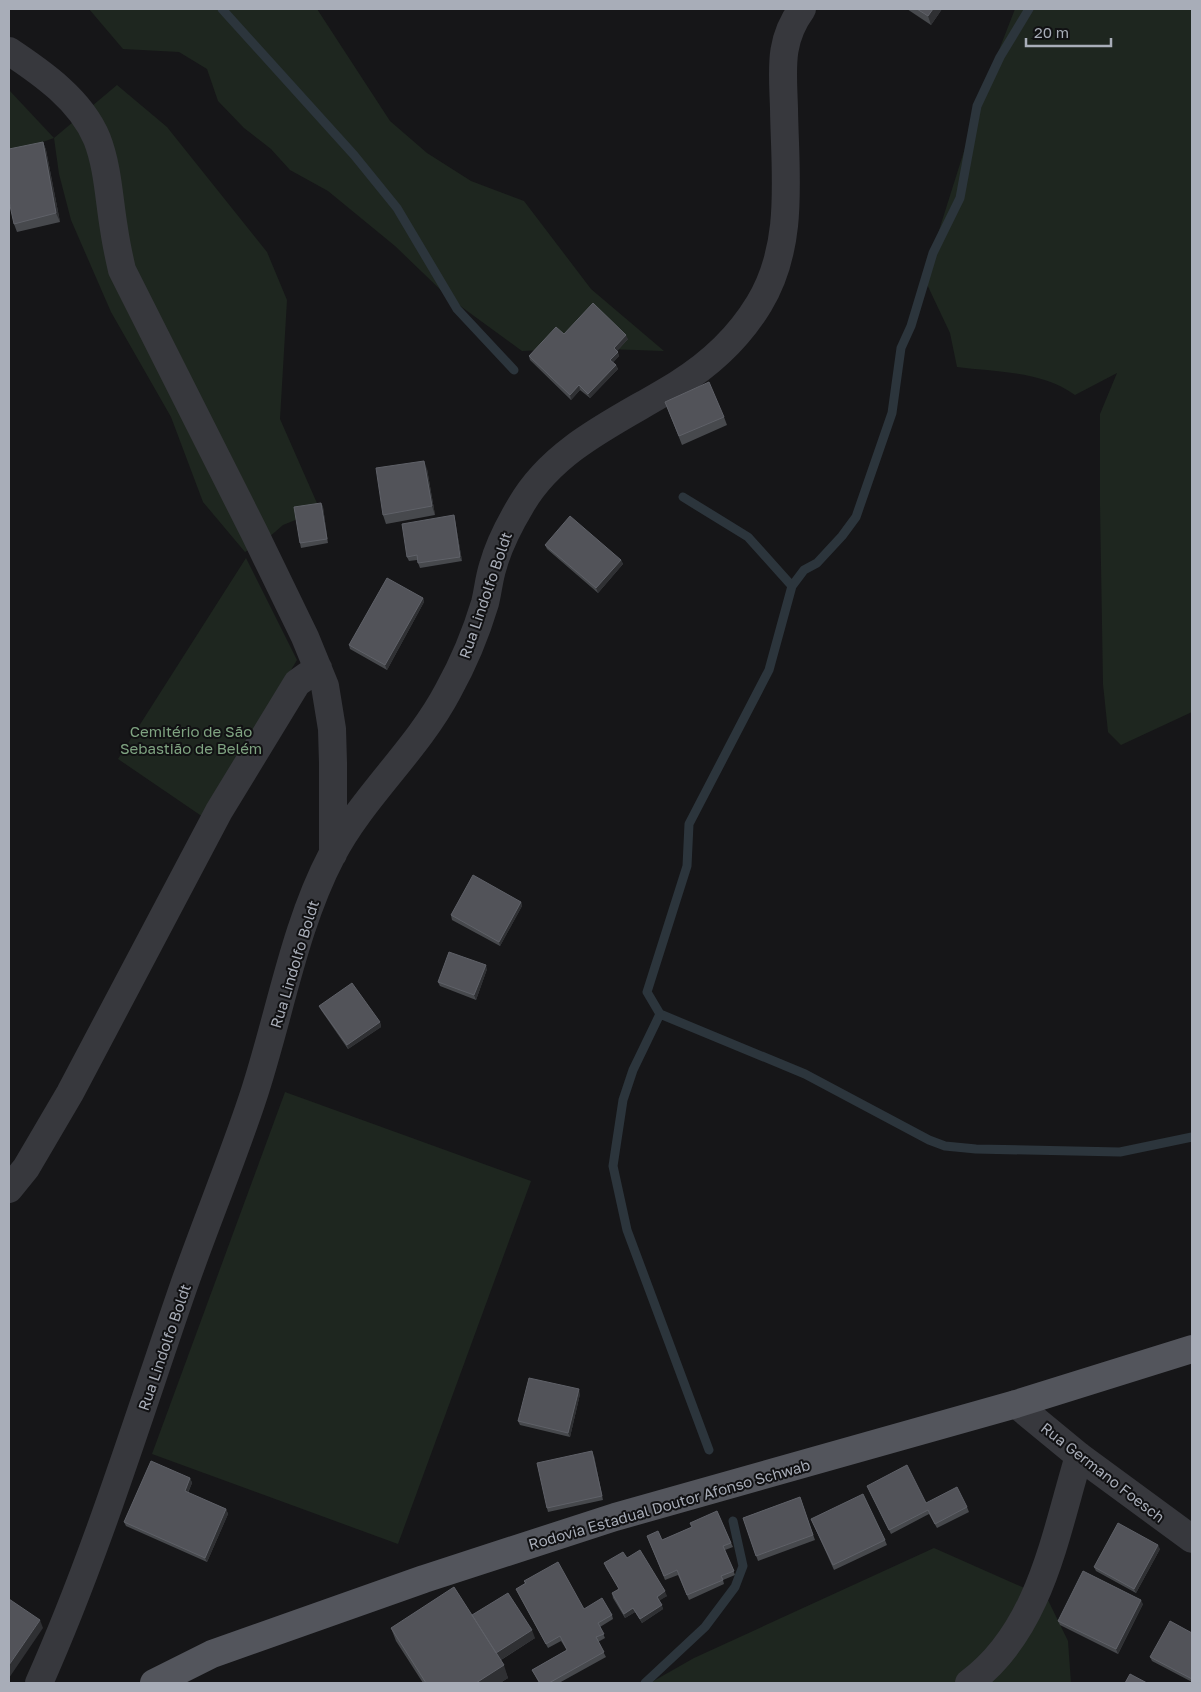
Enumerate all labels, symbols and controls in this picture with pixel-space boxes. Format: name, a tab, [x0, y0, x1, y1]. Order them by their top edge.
scale bar	[1026, 15, 1111, 47]
text: 20 m	[1034, 23, 1069, 41]
street label: Rua Lindolfo Boldt	[455, 529, 515, 661]
park label: Cemitério de São Sebastião de Belém	[120, 722, 262, 757]
street label: Rua Lindolfo Boldt	[266, 898, 322, 1030]
street label: Rua Lindolfo Boldt	[134, 1281, 194, 1413]
street label: Rua Germano Foesch	[1038, 1418, 1168, 1526]
street label: Rodovia Estadual Doutor Afonso Schwab	[526, 1455, 812, 1553]

